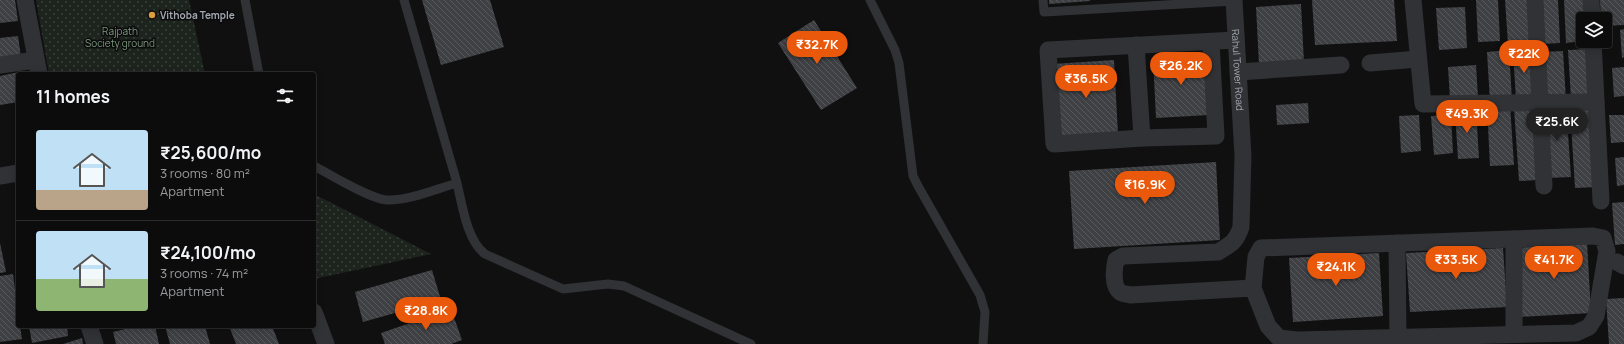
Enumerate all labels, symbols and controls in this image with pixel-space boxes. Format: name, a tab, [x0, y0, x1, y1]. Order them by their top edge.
place label: Vithoba Temple	[160, 8, 235, 22]
marker: Vithoba Temple	[147, 10, 157, 20]
map controls	[1576, 12, 1612, 48]
button: layers	[1576, 12, 1612, 48]
park label: Rajpath Society ground	[85, 24, 155, 50]
street label: Rahul Tower Road	[1229, 29, 1247, 111]
pin: ₹32.7K	[784, 31, 850, 65]
text: ₹32.7K	[796, 35, 838, 53]
pin: ₹22K	[1500, 40, 1548, 74]
text: ₹22K	[1508, 44, 1540, 62]
pin: ₹26.2K	[1148, 52, 1214, 86]
text: ₹26.2K	[1159, 56, 1203, 74]
pin: ₹36.5K	[1053, 65, 1119, 99]
text: ₹36.5K	[1064, 69, 1108, 87]
text: 11 homes	[36, 85, 110, 108]
icon: filters	[274, 85, 296, 107]
pin: ₹49.3K	[1434, 100, 1500, 134]
text: ₹49.3K	[1445, 104, 1489, 122]
pin: ₹25.6K	[1524, 108, 1590, 142]
text: ₹25.6K	[1535, 112, 1579, 130]
text: ₹25,600/mo	[160, 141, 261, 164]
icon: home	[68, 146, 116, 194]
text: 3 rooms · 80 m²	[160, 164, 250, 182]
pin: ₹16.9K	[1112, 171, 1178, 205]
text: ₹16.9K	[1124, 175, 1166, 193]
text: Apartment	[160, 182, 224, 200]
text: ₹24,100/mo	[160, 241, 256, 264]
pin: ₹33.5K	[1423, 246, 1489, 280]
pin: ₹41.7K	[1521, 246, 1587, 280]
icon: home	[68, 247, 116, 295]
text: ₹33.5K	[1434, 250, 1478, 268]
text: ₹41.7K	[1534, 250, 1574, 268]
pin: ₹24.1K	[1303, 253, 1369, 287]
text: ₹24.1K	[1316, 257, 1356, 275]
text: 3 rooms · 74 m²	[160, 264, 248, 282]
text: Apartment	[160, 282, 224, 300]
pin: ₹28.8K	[393, 297, 459, 331]
text: ₹28.8K	[404, 301, 448, 319]

